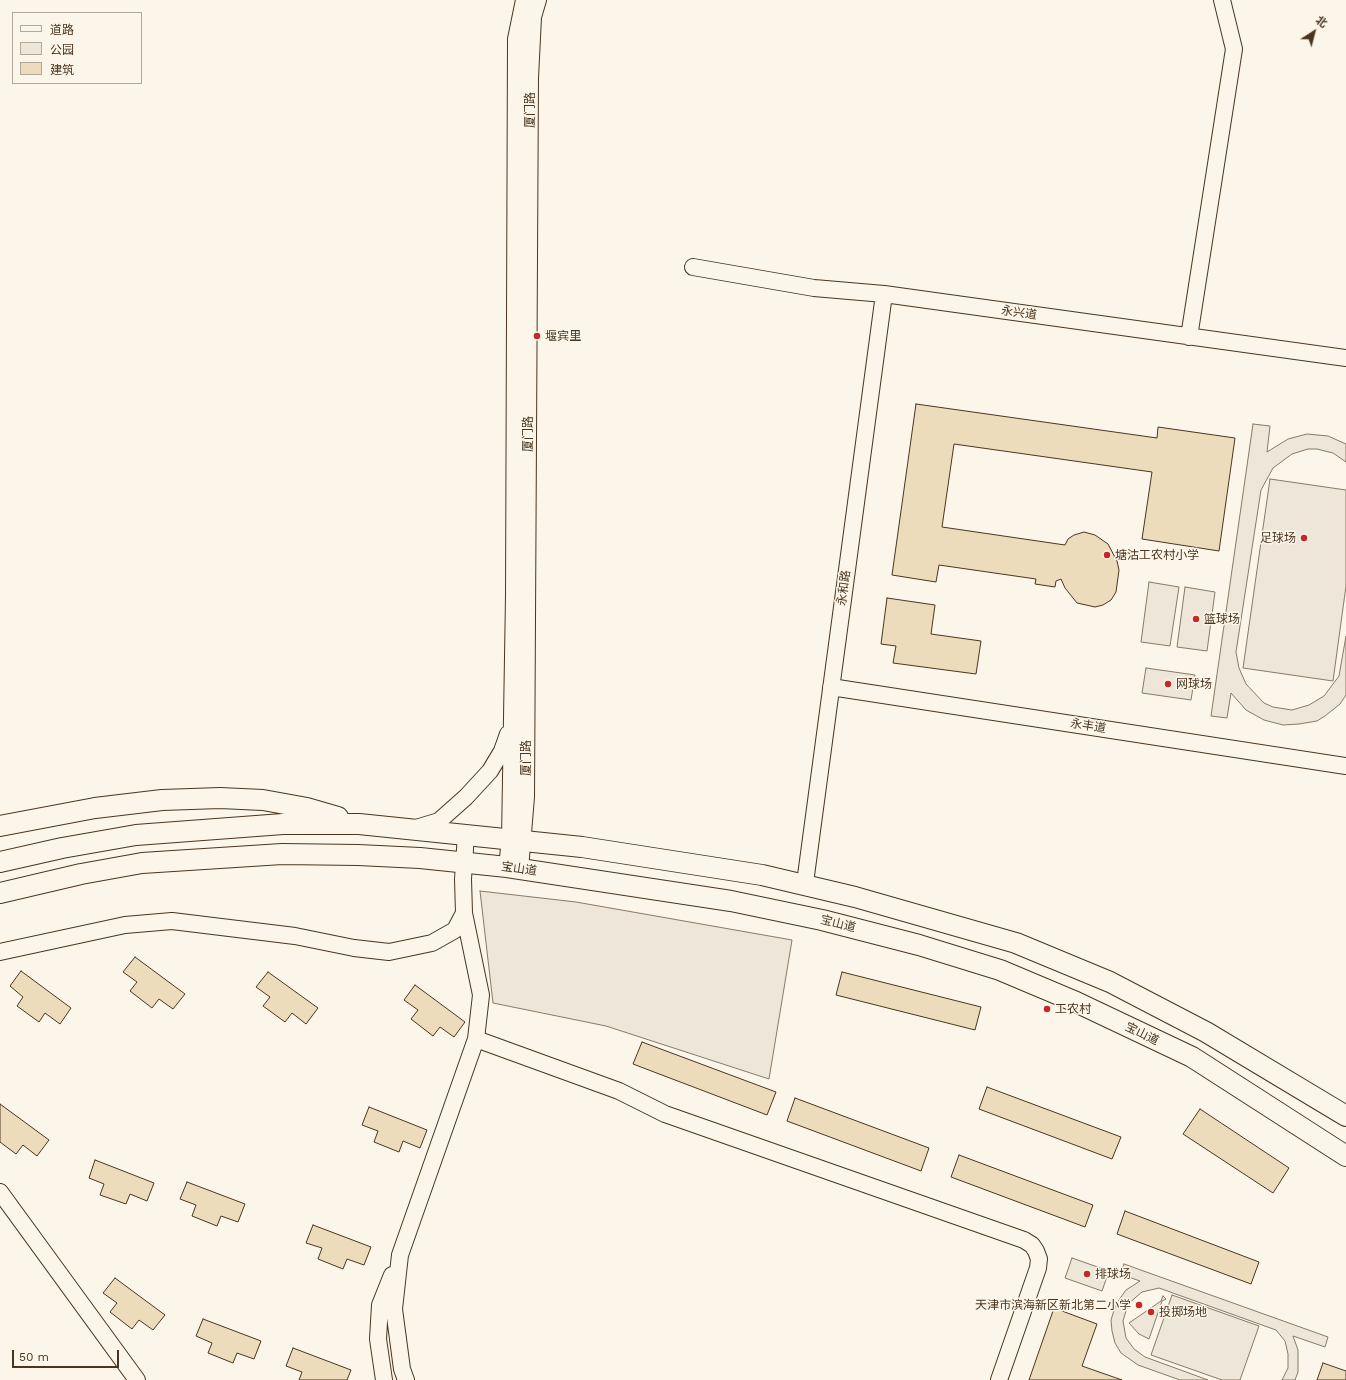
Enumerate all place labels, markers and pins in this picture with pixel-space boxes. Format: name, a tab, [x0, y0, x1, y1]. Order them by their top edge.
place label: 堰宾里	[545, 329, 581, 343]
marker: 堰宾里	[532, 331, 542, 341]
place label: 足球场	[1260, 531, 1296, 545]
marker: 足球场	[1299, 533, 1309, 543]
place label: 塘沽工农村小学	[1115, 548, 1199, 562]
marker: 塘沽工农村小学	[1102, 550, 1112, 560]
place label: 篮球场	[1204, 612, 1240, 626]
marker: 篮球场	[1191, 614, 1201, 624]
place label: 网球场	[1176, 677, 1212, 691]
marker: 网球场	[1163, 679, 1173, 689]
place label: 工农村	[1055, 1002, 1091, 1016]
marker: 工农村	[1042, 1004, 1052, 1014]
place label: 排球场	[1095, 1267, 1131, 1281]
marker: 排球场	[1082, 1269, 1092, 1279]
place label: 天津市滨海新区新北第二小学	[975, 1298, 1131, 1312]
marker: 天津市滨海新区新北第二小学	[1134, 1300, 1144, 1310]
place label: 投掷场地	[1159, 1305, 1207, 1319]
marker: 投掷场地	[1146, 1307, 1156, 1317]

